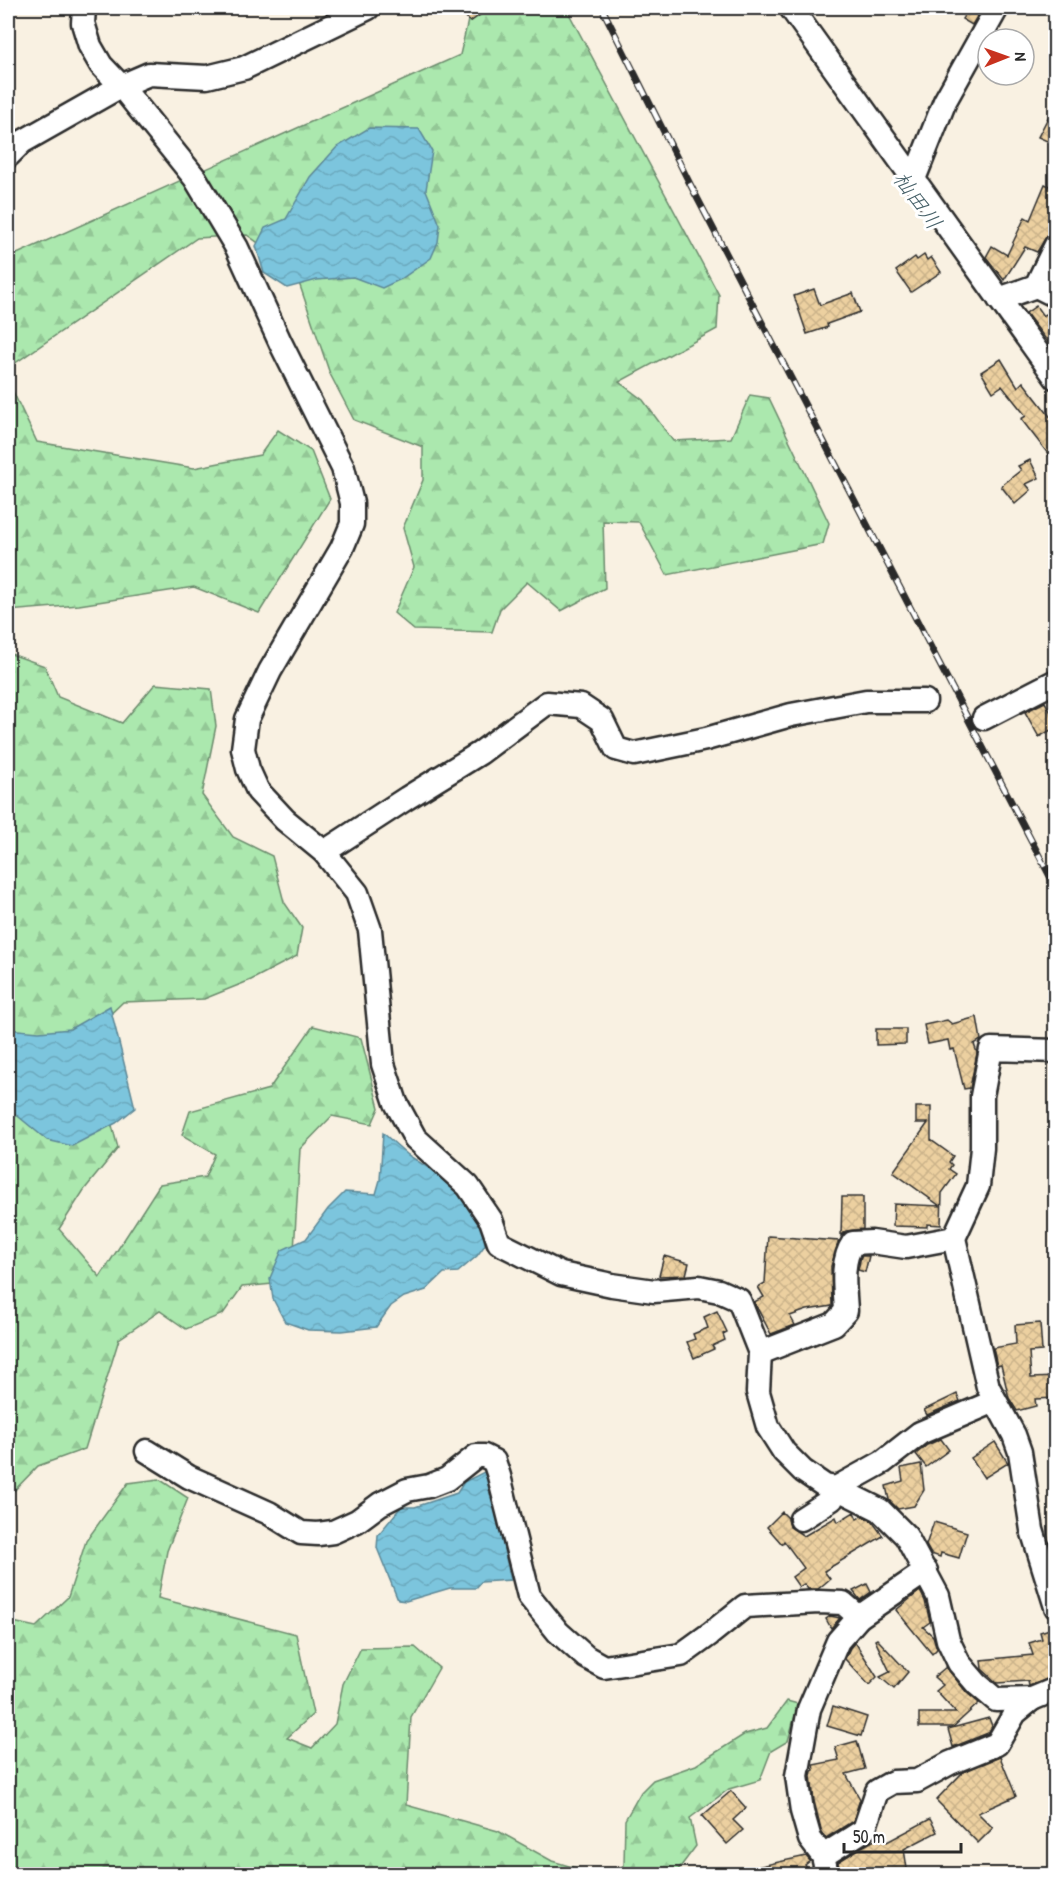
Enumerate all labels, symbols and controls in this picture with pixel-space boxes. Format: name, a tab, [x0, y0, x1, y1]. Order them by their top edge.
north arrow	[976, 27, 1036, 87]
text: N	[1010, 52, 1032, 62]
water label: 杣田川	[886, 164, 950, 236]
scale bar	[844, 1816, 961, 1854]
text: 50 m	[853, 1824, 885, 1849]

